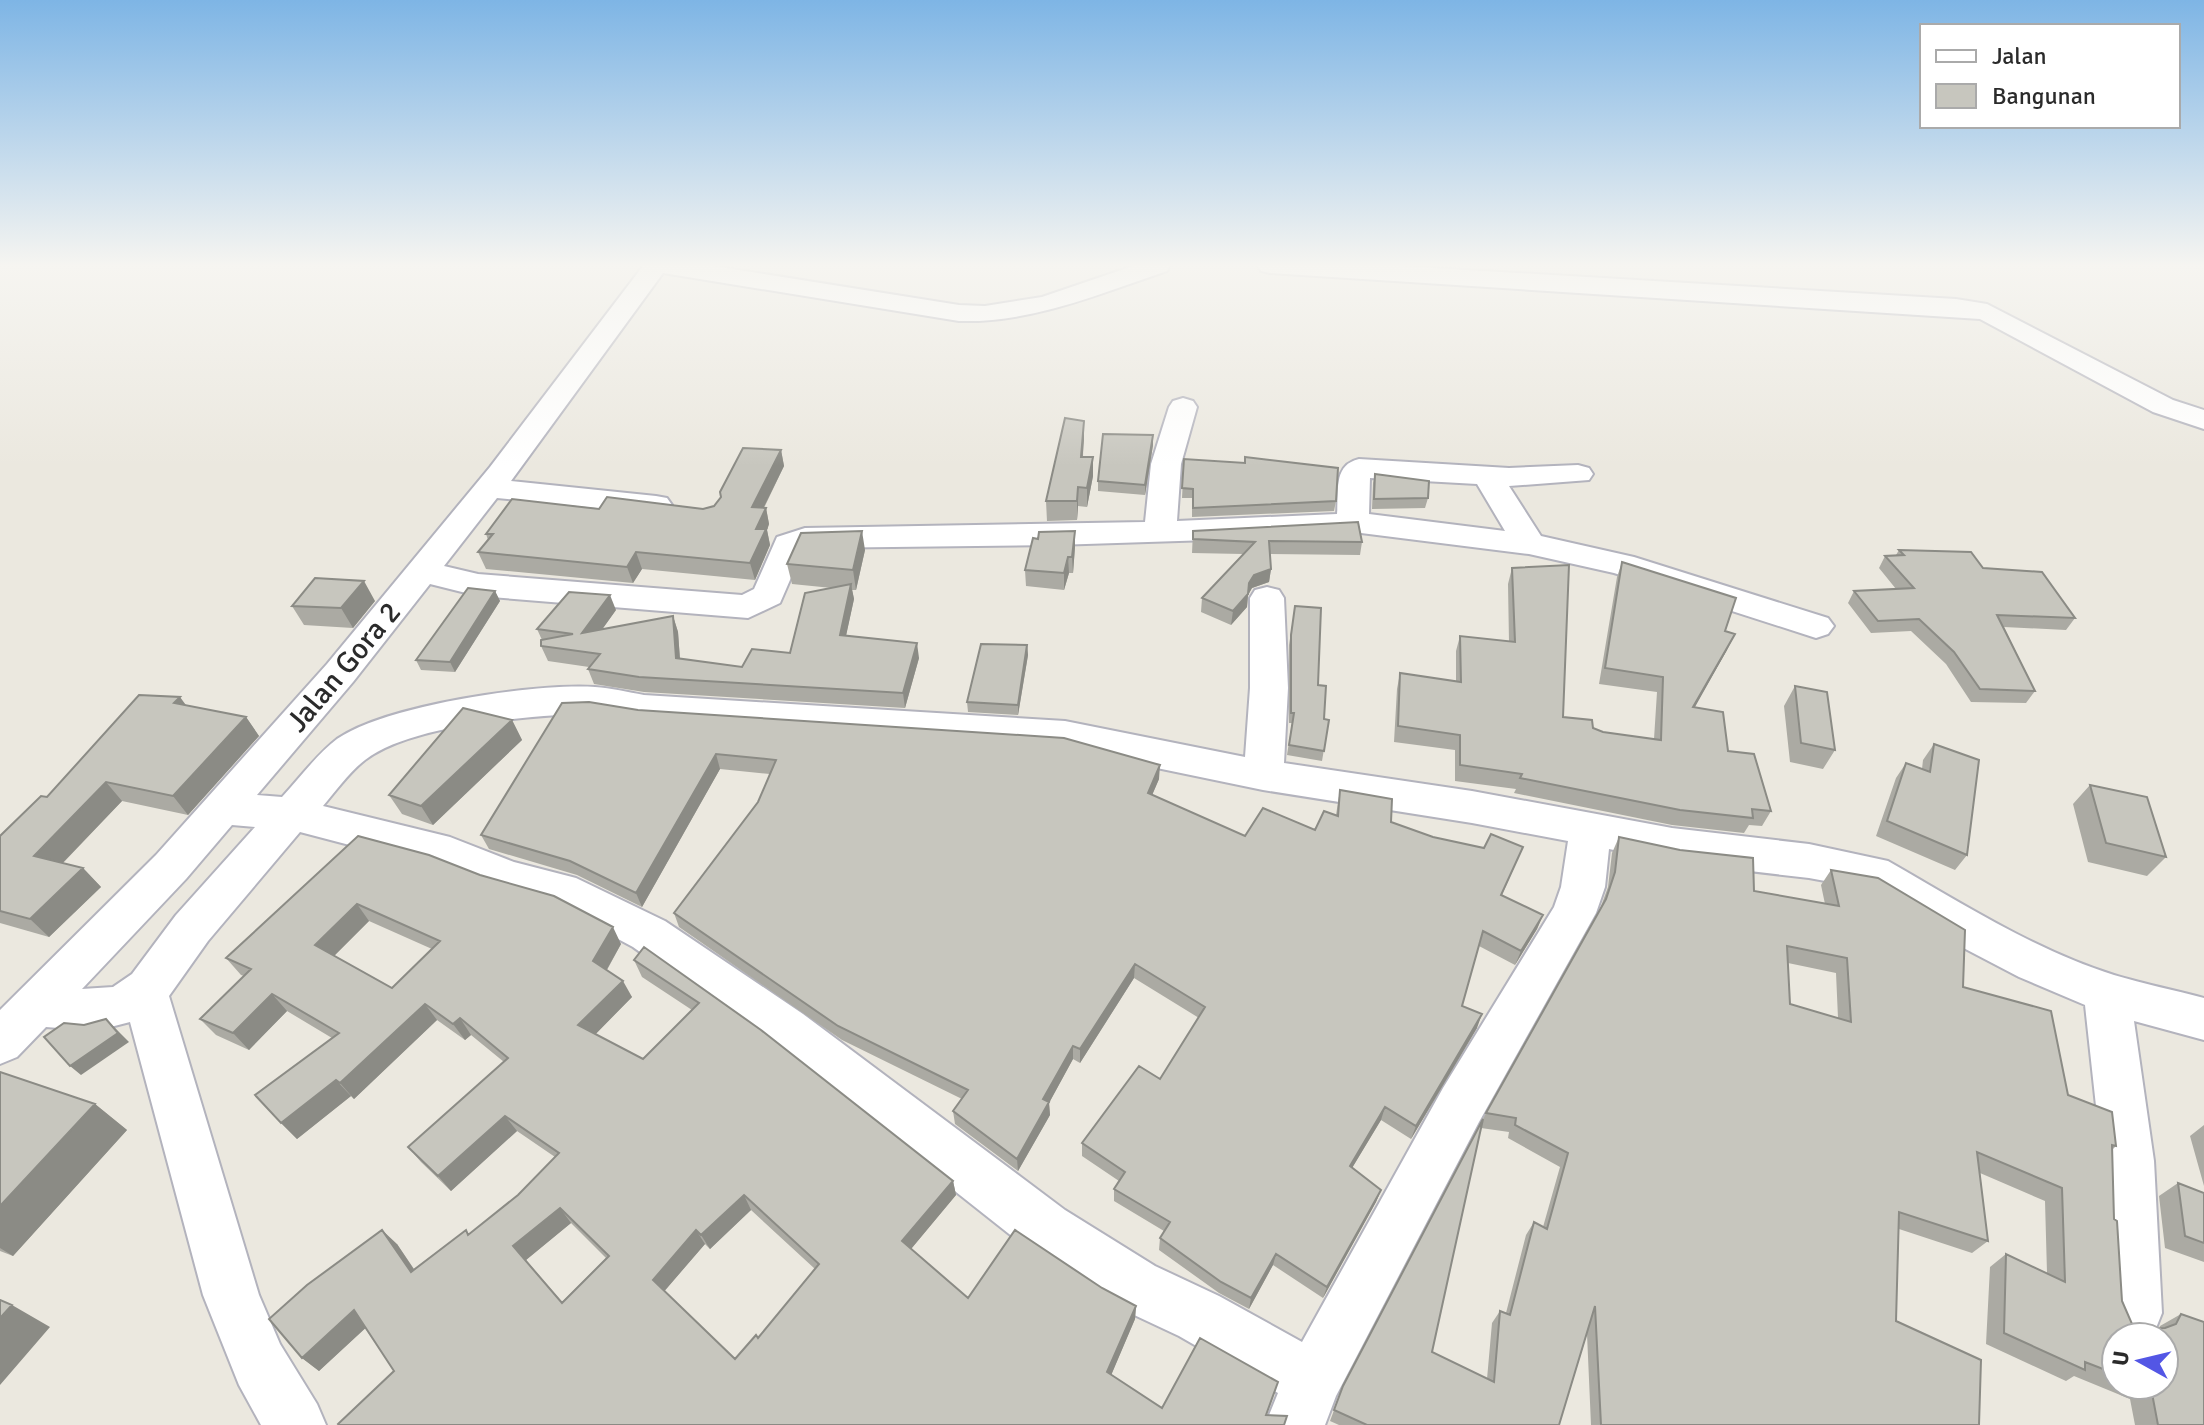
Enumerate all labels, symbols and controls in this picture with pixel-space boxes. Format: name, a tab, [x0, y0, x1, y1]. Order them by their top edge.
legend	[1920, 24, 2180, 128]
text: Jalan	[1992, 41, 2047, 71]
text: Bangunan	[1992, 81, 2096, 111]
street label: Jalan Gora 2	[279, 594, 409, 740]
north arrow	[2100, 1321, 2180, 1401]
text: U	[2106, 1349, 2135, 1368]

